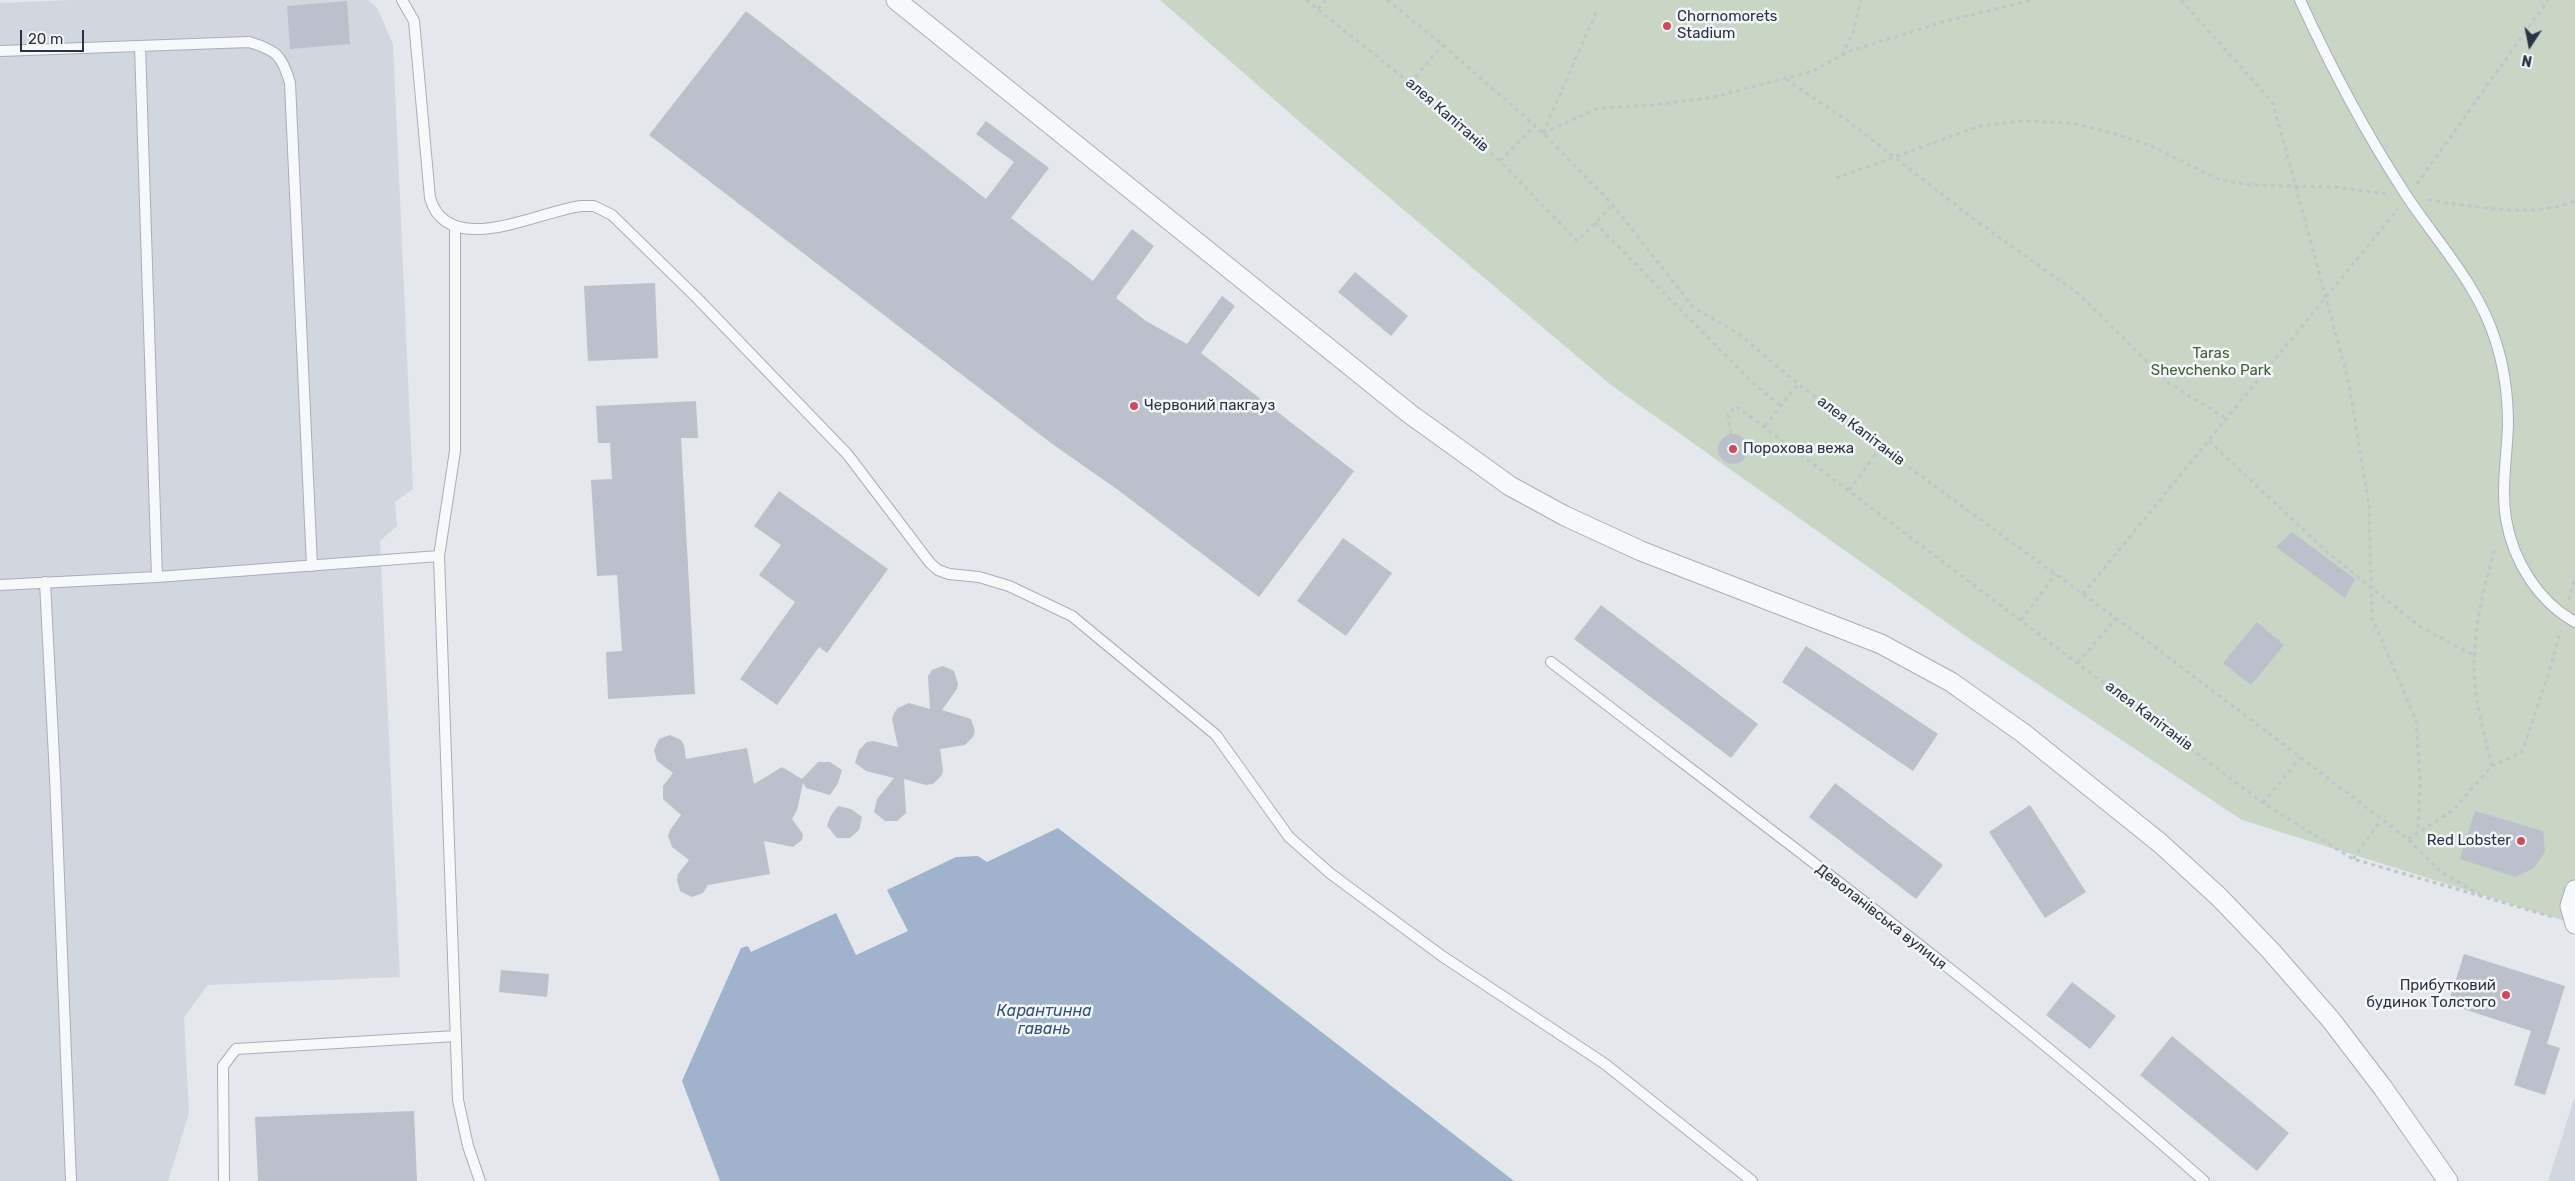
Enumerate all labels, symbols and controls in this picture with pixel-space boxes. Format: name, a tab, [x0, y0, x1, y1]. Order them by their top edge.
place label: Chornomorets Stadium	[1677, 8, 1777, 43]
scale bar	[22, 20, 86, 52]
marker: Chornomorets Stadium	[1661, 20, 1673, 32]
north arrow	[2505, 20, 2555, 70]
text: 20 m	[28, 30, 63, 48]
text: N	[2520, 51, 2534, 70]
street label: алея Капітанів	[1402, 74, 1492, 156]
park label: Taras Shevchenko Park	[2151, 345, 2271, 380]
street label: алея Капітанів	[1814, 392, 1908, 470]
place label: Червоний пакгауз	[1144, 397, 1275, 415]
marker: Червоний пакгауз	[1128, 400, 1140, 412]
place label: Порохова вежа	[1743, 440, 1854, 458]
marker: Порохова вежа	[1727, 443, 1739, 455]
street label: алея Капітанів	[2102, 677, 2196, 755]
place label: Red Lobster	[2427, 832, 2511, 850]
marker: Red Lobster	[2515, 835, 2527, 847]
street label: Деволанівська вулиця	[1812, 860, 1950, 974]
place label: Прибутковий будинок Толстого	[2366, 977, 2496, 1012]
marker: Прибутковий будинок Толстого	[2500, 989, 2512, 1001]
water label: Карантинна гавань	[996, 1001, 1092, 1039]

